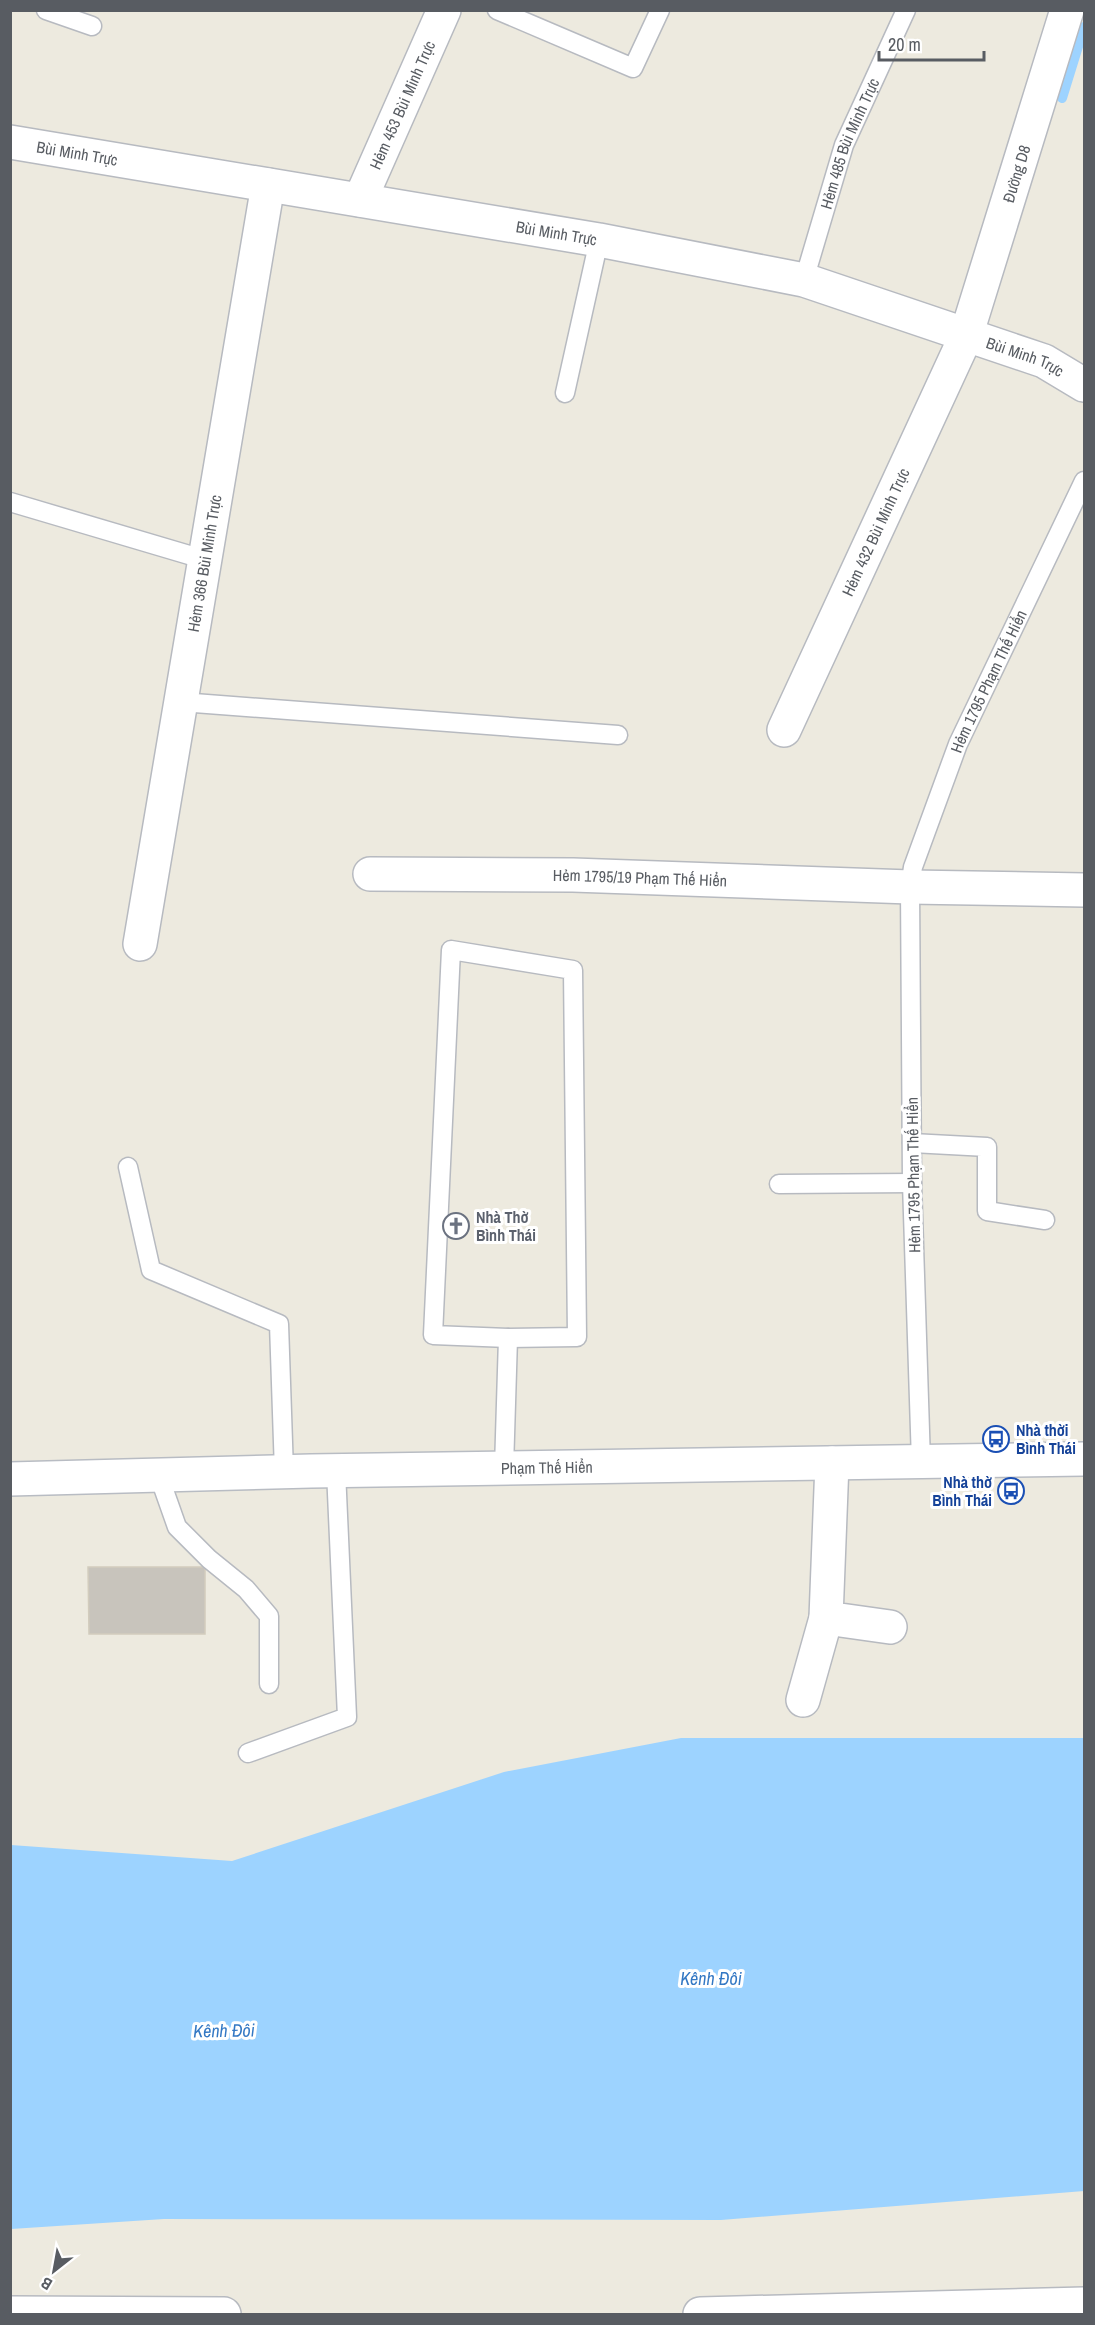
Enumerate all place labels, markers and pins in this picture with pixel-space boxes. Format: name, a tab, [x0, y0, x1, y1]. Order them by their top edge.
place label: Nhà Thờ Bình Thái	[476, 1206, 536, 1246]
church icon: Nhà Thờ Bình Thái	[441, 1211, 471, 1241]
place label: Nhà thời Bình Thái	[1016, 1419, 1076, 1459]
bus stop icon: Nhà thời Bình Thái	[981, 1424, 1011, 1454]
place label: Nhà thờ Bình Thái	[932, 1471, 992, 1511]
bus stop icon: Nhà thờ Bình Thái	[996, 1476, 1026, 1506]

